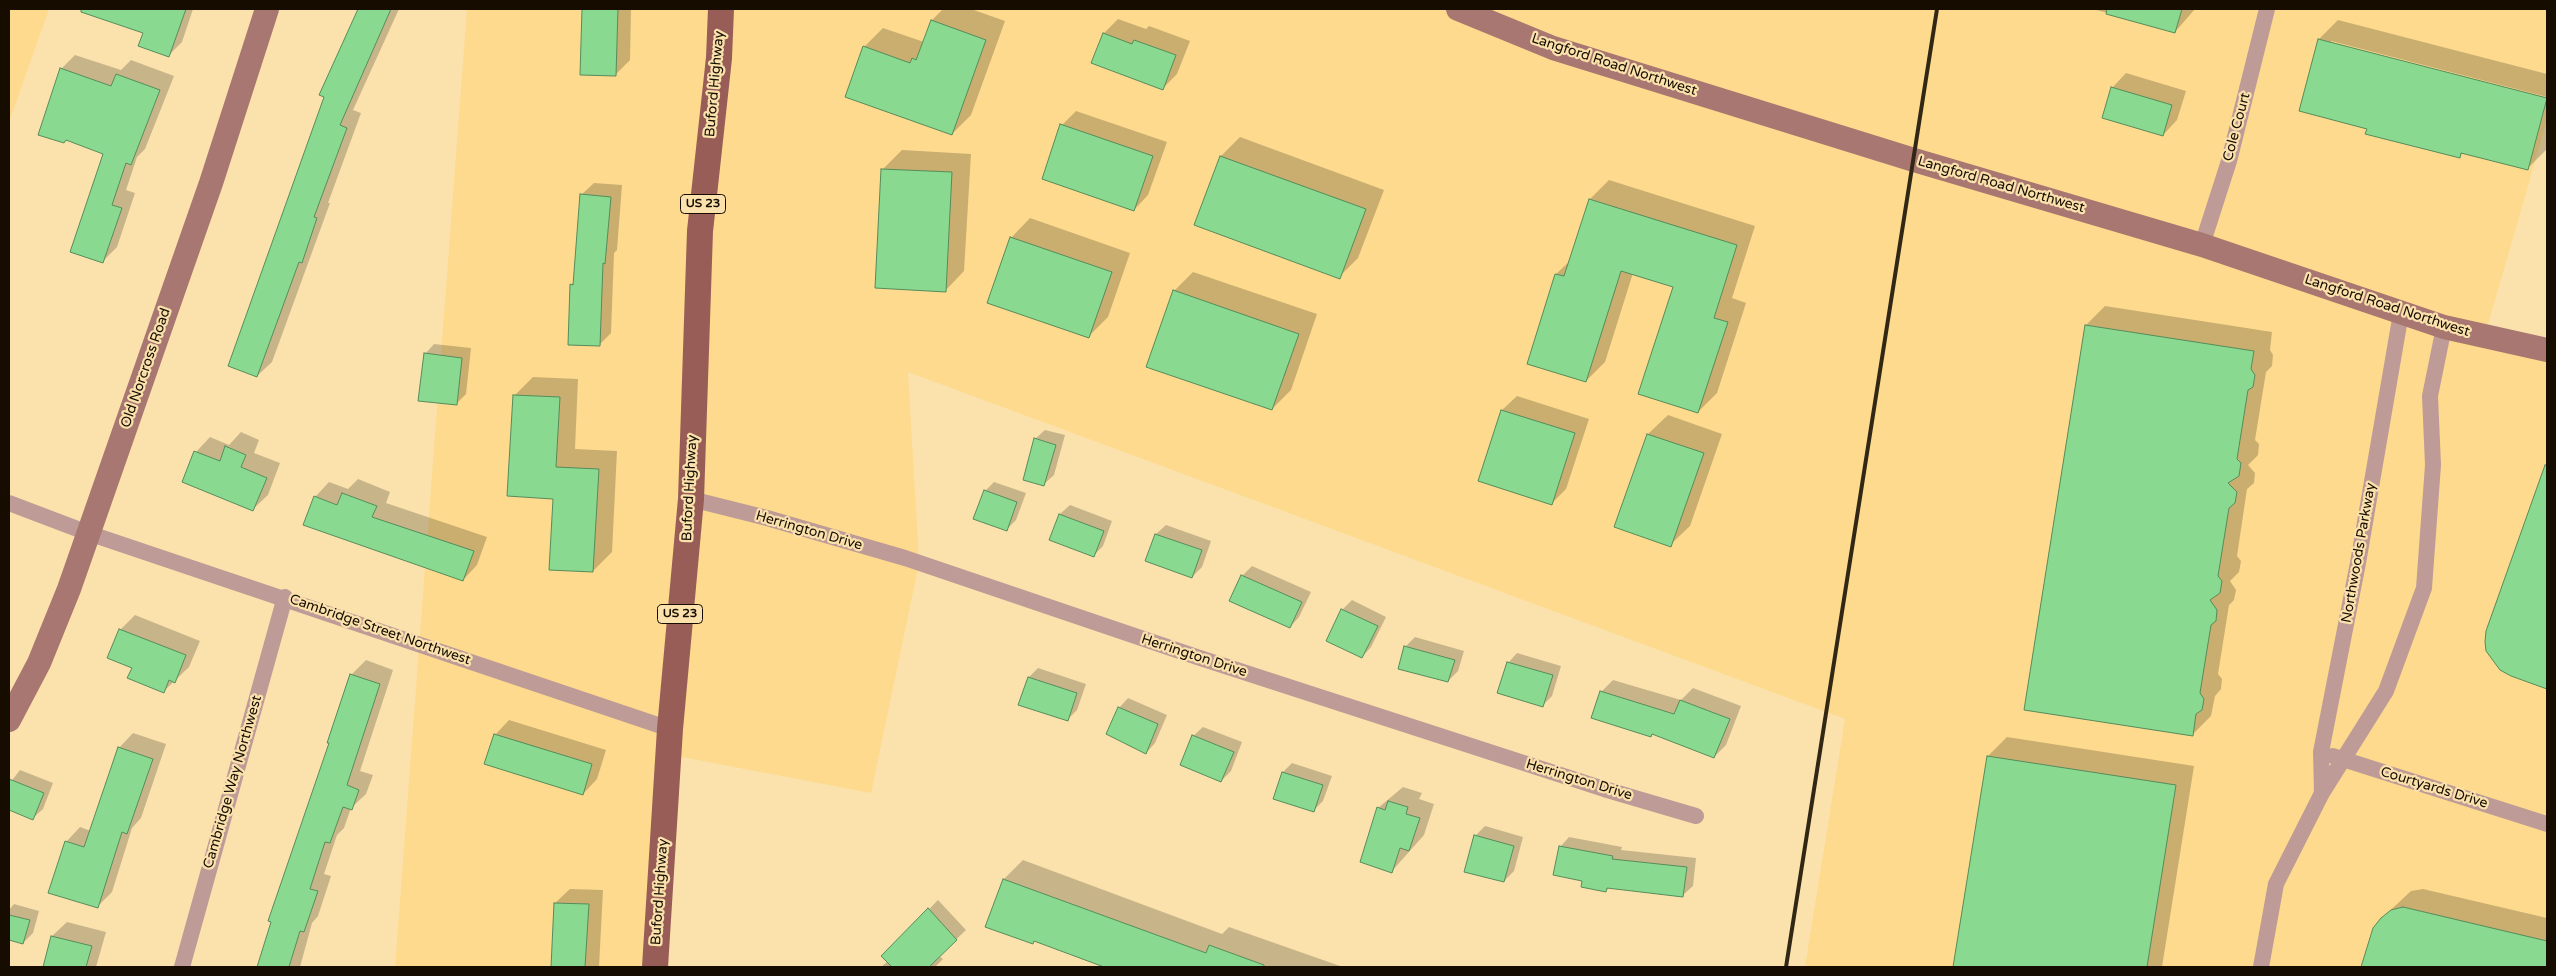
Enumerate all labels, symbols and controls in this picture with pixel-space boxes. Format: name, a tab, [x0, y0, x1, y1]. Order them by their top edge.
street label: Buford Highway	[702, 30, 728, 138]
street label: Langford Road Northwest	[1529, 30, 1699, 100]
street label: Cole Court	[2220, 91, 2254, 163]
street label: Langford Road Northwest	[1916, 153, 2086, 217]
road number: US 23	[680, 194, 726, 213]
street label: Langford Road Northwest	[2302, 271, 2472, 341]
street label: Old Norcross Road	[118, 306, 174, 430]
street label: Buford Highway	[679, 434, 701, 542]
street label: Northwoods Parkway	[2338, 482, 2380, 624]
street label: Herrington Drive	[754, 508, 864, 554]
street label: Cambridge Street Northwest	[287, 591, 473, 669]
road number: US 23	[658, 604, 702, 624]
street label: Herrington Drive	[1139, 631, 1249, 681]
street label: Cambridge Way Northwest	[200, 693, 266, 871]
street label: Herrington Drive	[1524, 756, 1634, 804]
street label: Courtyards Drive	[2378, 764, 2490, 812]
street label: Buford Highway	[648, 838, 672, 946]

